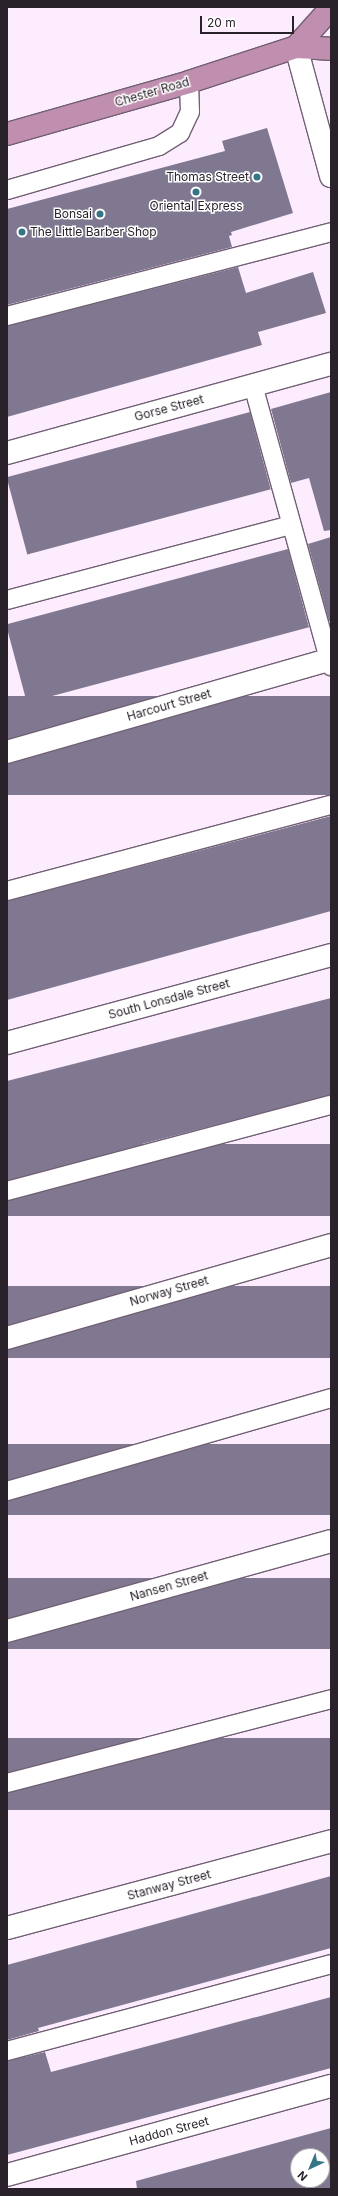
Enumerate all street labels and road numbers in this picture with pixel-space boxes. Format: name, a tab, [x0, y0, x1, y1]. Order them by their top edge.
street label: Chester Road	[113, 74, 191, 110]
street label: Gorse Street	[133, 392, 205, 424]
street label: Harcourt Street	[125, 686, 213, 724]
street label: South Lonsdale Street	[107, 976, 231, 1022]
street label: Norway Street	[128, 1273, 210, 1309]
street label: Nansen Street	[128, 1568, 210, 1604]
street label: Stanway Street	[126, 1867, 212, 1903]
street label: Haddon Street	[128, 2113, 210, 2149]

